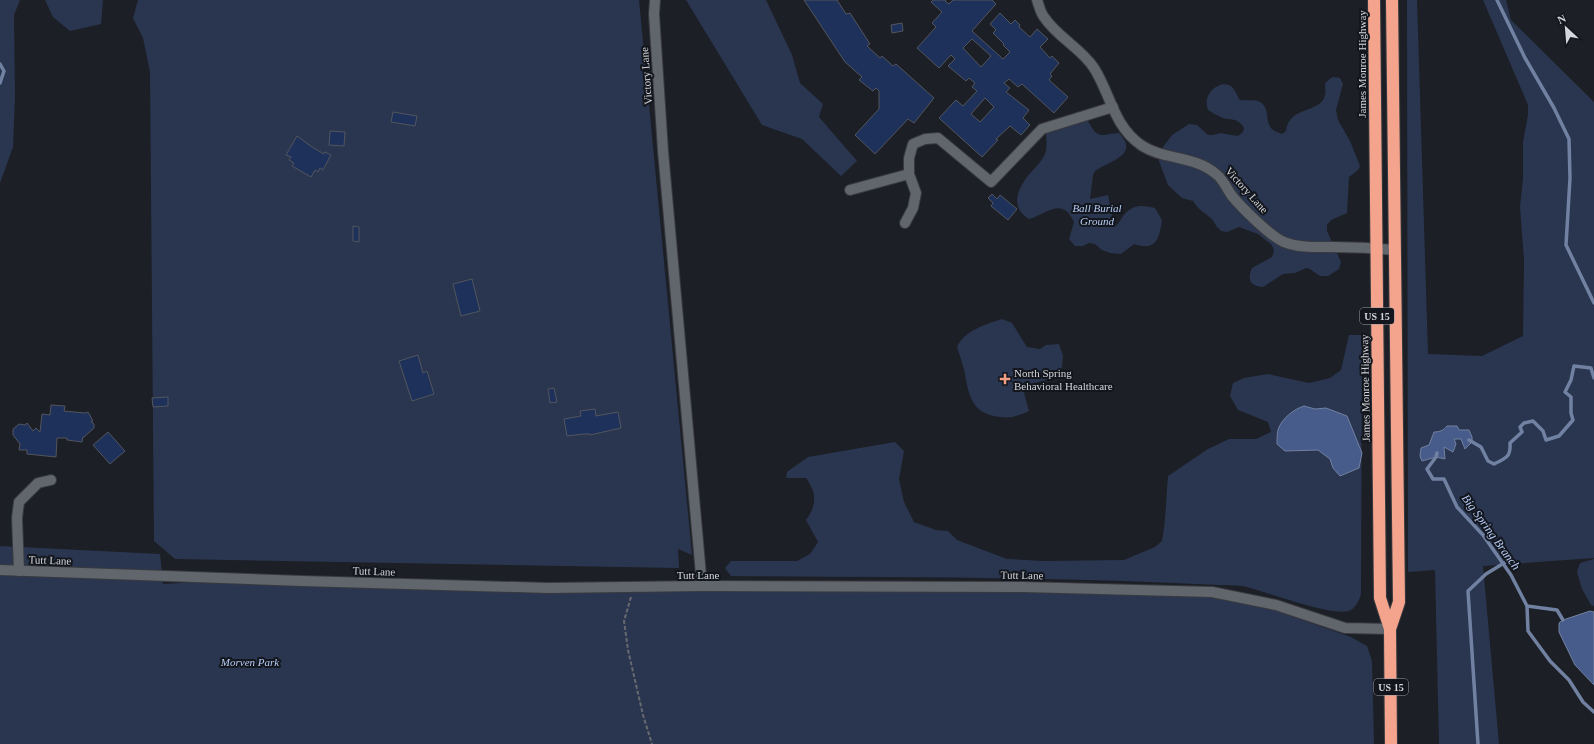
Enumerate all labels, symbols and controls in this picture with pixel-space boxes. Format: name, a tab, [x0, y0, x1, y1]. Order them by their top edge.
north arrow	[1546, 8, 1586, 48]
street label: James Monroe Highway	[1356, 10, 1368, 118]
text: N	[1555, 12, 1568, 26]
street label: Victory Lane	[638, 47, 654, 105]
street label: Victory Lane	[1223, 165, 1271, 216]
park label: Ball Burial Ground	[1072, 202, 1122, 227]
road number: US 15	[1360, 308, 1394, 324]
street label: James Monroe Highway	[1358, 334, 1372, 442]
place label: North Spring Behavioral Healthcare	[1014, 367, 1113, 392]
marker: North Spring Behavioral Healthcare	[999, 373, 1011, 385]
water label: Big Spring Branch	[1459, 491, 1523, 573]
street label: Tutt Lane	[28, 553, 72, 567]
street label: Tutt Lane	[352, 564, 396, 578]
street label: Tutt Lane	[677, 569, 719, 581]
street label: Tutt Lane	[1001, 569, 1044, 581]
park label: Morven Park	[220, 656, 280, 668]
road number: US 15	[1374, 679, 1408, 695]

